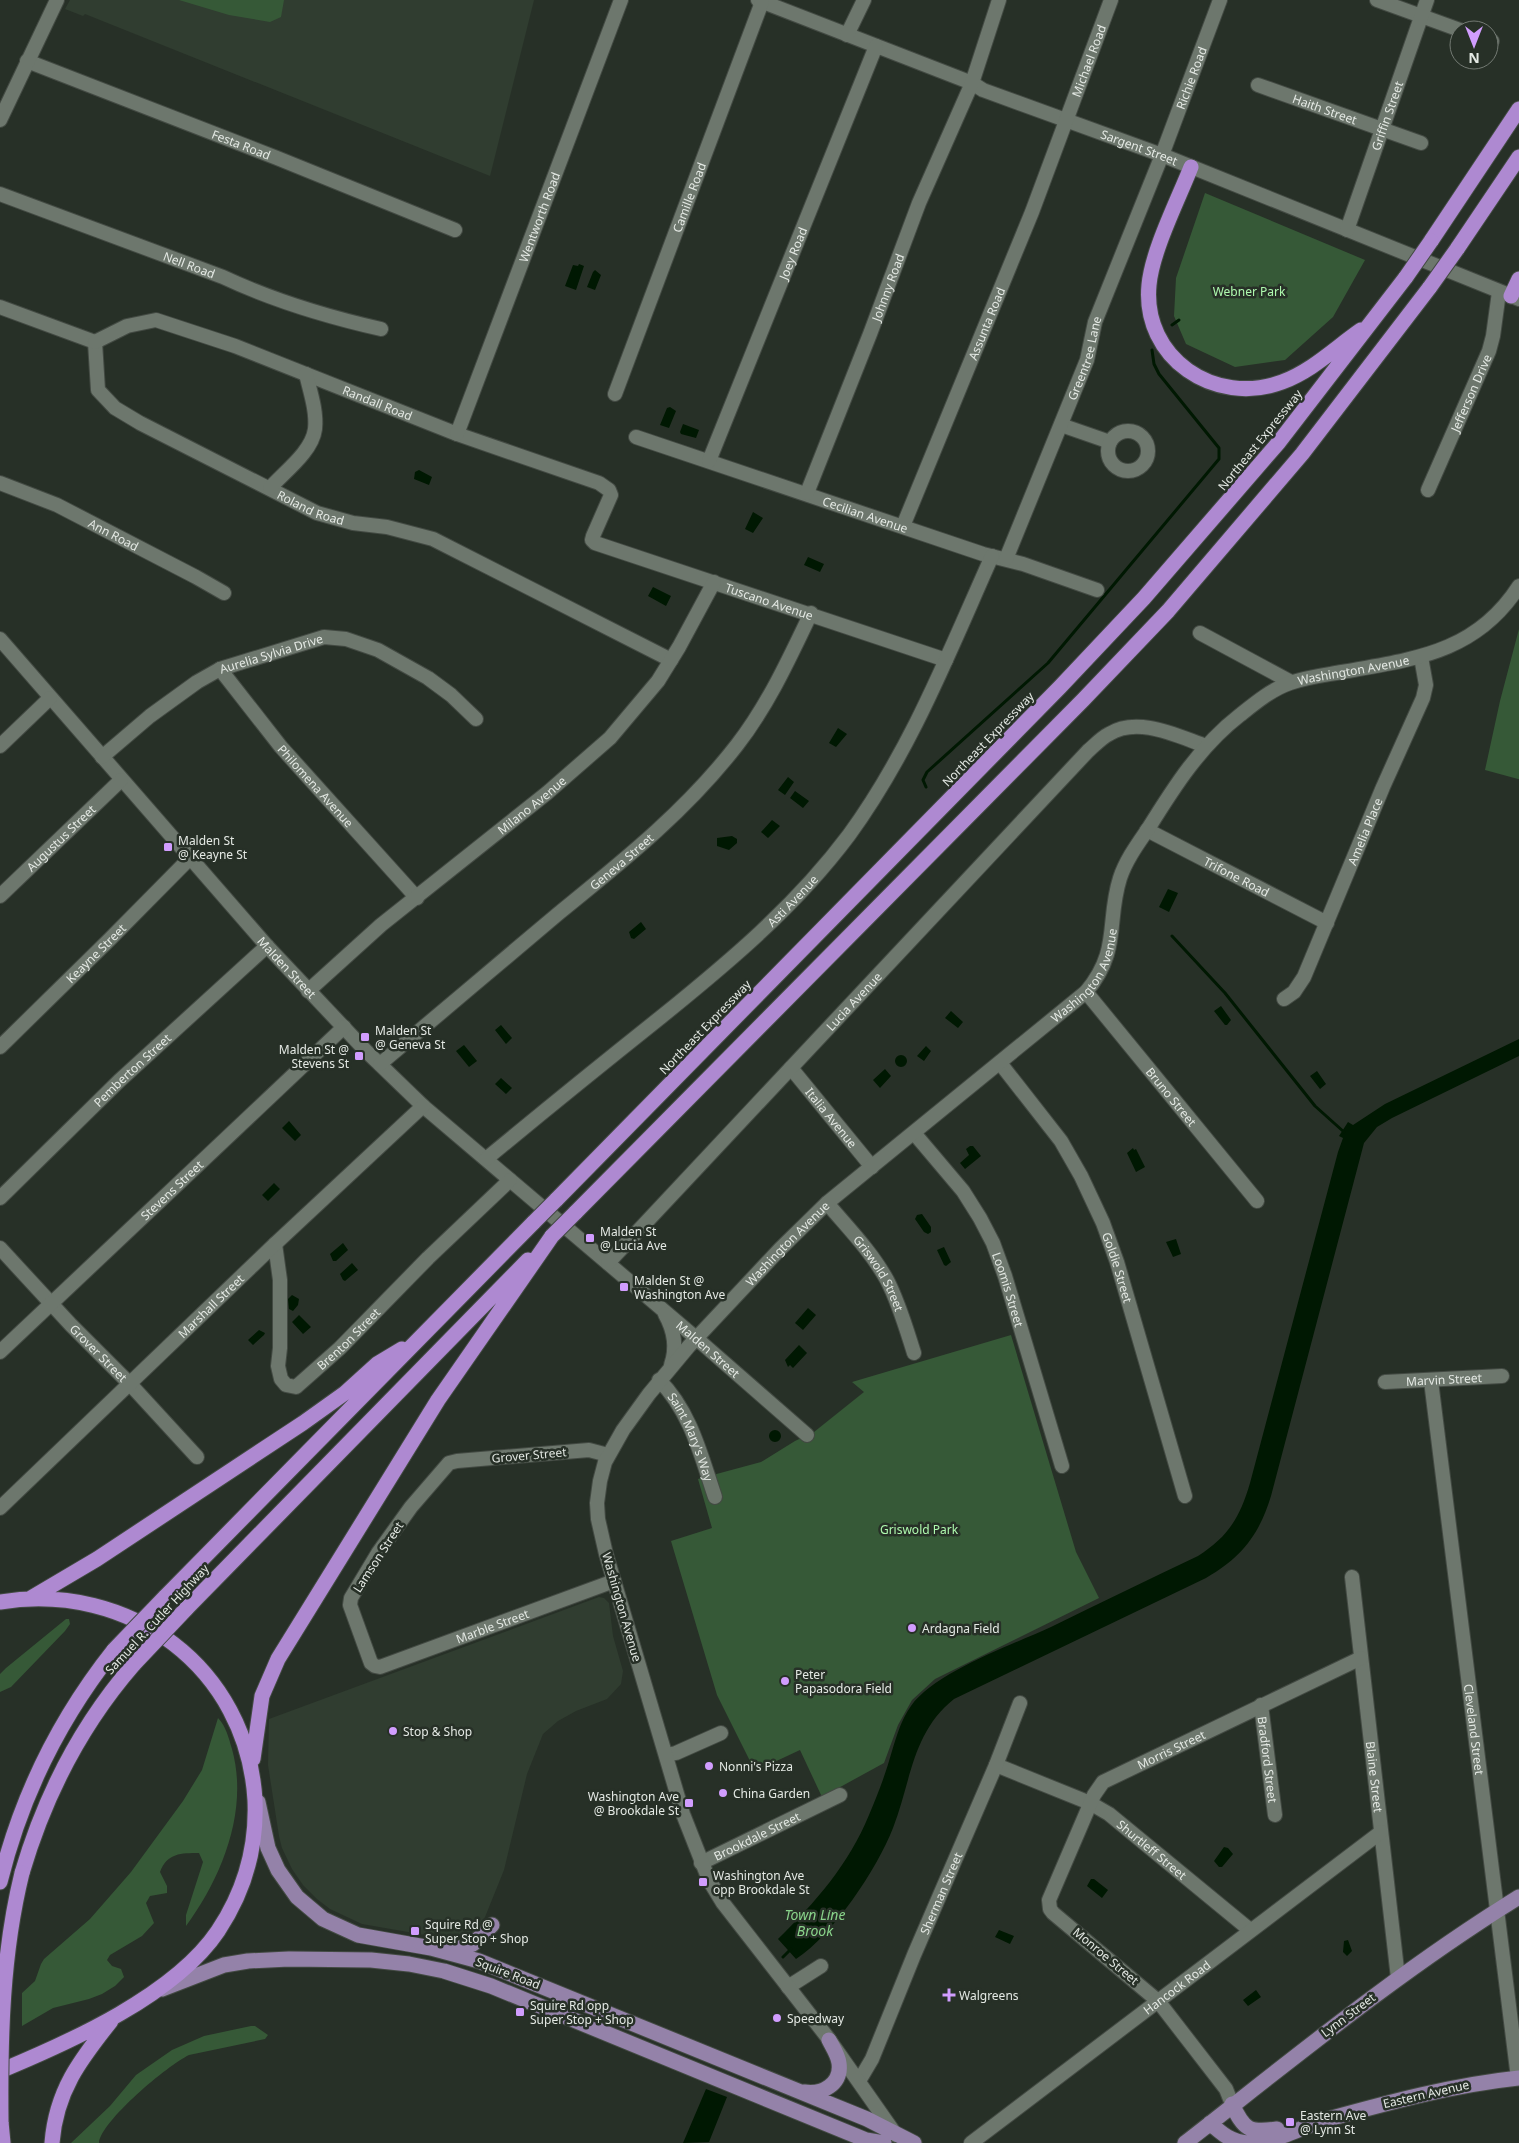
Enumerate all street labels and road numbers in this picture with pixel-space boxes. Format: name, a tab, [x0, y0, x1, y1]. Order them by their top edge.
street label: Michael Road	[1067, 22, 1110, 99]
street label: Richie Road	[1171, 44, 1210, 112]
street label: Griffin Street	[1367, 78, 1407, 153]
street label: Haith Street	[1290, 90, 1360, 128]
street label: Festa Road	[210, 125, 273, 163]
street label: Sargent Street	[1099, 125, 1181, 169]
street label: Camille Road	[668, 160, 710, 235]
street label: Wentworth Road	[514, 170, 564, 264]
street label: Joey Road	[774, 224, 811, 283]
street label: Nell Road	[161, 247, 218, 282]
street label: Johnny Road	[867, 251, 908, 324]
street label: Assunta Road	[964, 285, 1009, 362]
street label: Greentree Lane	[1063, 313, 1105, 403]
street label: Jefferson Drive	[1446, 351, 1495, 435]
street label: Randall Road	[340, 381, 415, 424]
street label: Northeast Expressway	[1214, 385, 1307, 494]
street label: Roland Road	[274, 486, 346, 529]
street label: Cecilian Avenue	[820, 492, 910, 537]
street label: Ann Road	[86, 514, 142, 554]
street label: Tuscano Avenue	[723, 579, 816, 624]
street label: Aurelia Sylvia Drive	[217, 629, 325, 677]
street label: Washington Avenue	[1296, 651, 1411, 689]
street label: Northeast Expressway	[938, 687, 1038, 790]
street label: Philomena Avenue	[274, 741, 358, 831]
street label: Milano Avenue	[494, 772, 570, 838]
street label: Amelia Place	[1343, 795, 1386, 868]
street label: Augustus Street	[22, 800, 99, 875]
street label: Geneva Street	[586, 829, 657, 893]
street label: Trifone Road	[1201, 852, 1273, 900]
street label: Asti Avenue	[763, 871, 822, 930]
street label: Keayne Street	[62, 919, 130, 986]
street label: Washington Avenue	[1047, 927, 1120, 1026]
street label: Malden Street	[254, 933, 321, 1002]
street label: Lucia Avenue	[822, 968, 885, 1034]
street label: Northeast Expressway	[655, 975, 755, 1078]
street label: Pemberton Street	[90, 1029, 175, 1110]
street label: Bruno Street	[1142, 1063, 1201, 1130]
street label: Italia Avenue	[802, 1084, 861, 1151]
street label: Stevens Street	[137, 1156, 207, 1224]
street label: Washington Avenue	[741, 1197, 833, 1289]
street label: Goldie Street	[1098, 1230, 1137, 1305]
street label: Griswold Street	[850, 1231, 908, 1314]
street label: Loomis Street	[988, 1250, 1028, 1330]
street label: Marshall Street	[174, 1270, 248, 1341]
street label: Brenton Street	[313, 1303, 384, 1373]
street label: Malden Street	[673, 1317, 744, 1382]
street label: Grover Street	[66, 1320, 132, 1386]
street label: Marvin Street	[1406, 1369, 1483, 1389]
street label: Saint Mary's Way	[664, 1389, 718, 1484]
street label: Grover Street	[491, 1443, 568, 1467]
street label: Lamson Street	[349, 1518, 408, 1596]
street label: Washington Avenue	[598, 1550, 646, 1664]
street label: Samuel R. Cutler Highway	[101, 1560, 213, 1678]
street label: Marble Street	[453, 1604, 532, 1647]
street label: Cleveland Street	[1460, 1683, 1489, 1776]
street label: Bradford Street	[1254, 1715, 1282, 1804]
street label: Morris Street	[1134, 1725, 1209, 1773]
street label: Blaine Street	[1362, 1740, 1388, 1814]
street label: Brookdale Street	[711, 1807, 803, 1864]
street label: Shurtleff Street	[1114, 1816, 1191, 1884]
street label: Sherman Street	[915, 1849, 966, 1937]
street label: Monroe Street	[1070, 1923, 1143, 1989]
street label: Squire Road	[473, 1953, 543, 1993]
street label: Hancock Road	[1139, 1956, 1214, 2018]
street label: Lynn Street	[1317, 1989, 1379, 2041]
street label: Eastern Avenue	[1381, 2076, 1471, 2112]

